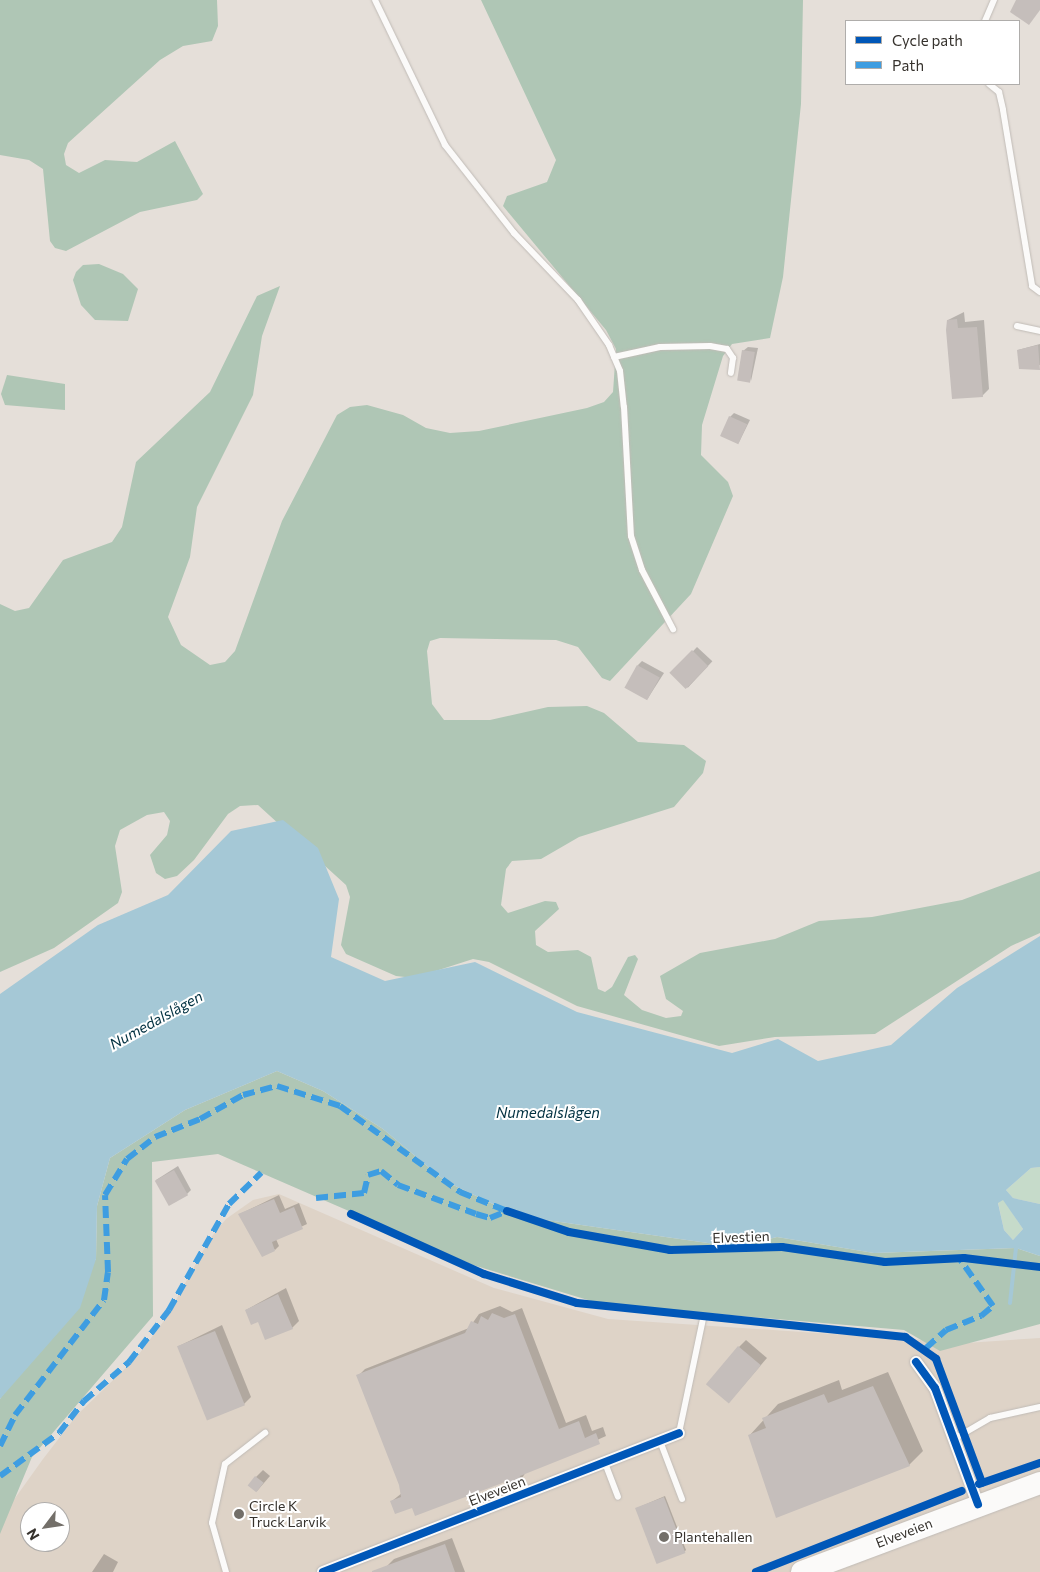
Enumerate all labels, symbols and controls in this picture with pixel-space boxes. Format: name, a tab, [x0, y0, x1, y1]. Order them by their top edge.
legend	[845, 20, 1020, 85]
text: Cycle path	[892, 31, 963, 49]
text: Path	[892, 56, 924, 74]
water label: Numedalslågen	[106, 987, 206, 1053]
water label: Numedalslågen	[496, 1104, 600, 1122]
street label: Elvestien	[712, 1228, 770, 1246]
street label: Elveveien	[466, 1473, 528, 1509]
place label: Circle K Truck Larvik	[249, 1498, 327, 1530]
north arrow	[20, 1502, 70, 1552]
marker: Circle K Truck Larvik	[233, 1508, 245, 1520]
street label: Elveveien	[873, 1515, 935, 1551]
text: N	[23, 1526, 43, 1543]
place label: Plantehallen	[674, 1529, 753, 1545]
marker: Plantehallen	[658, 1531, 670, 1543]

